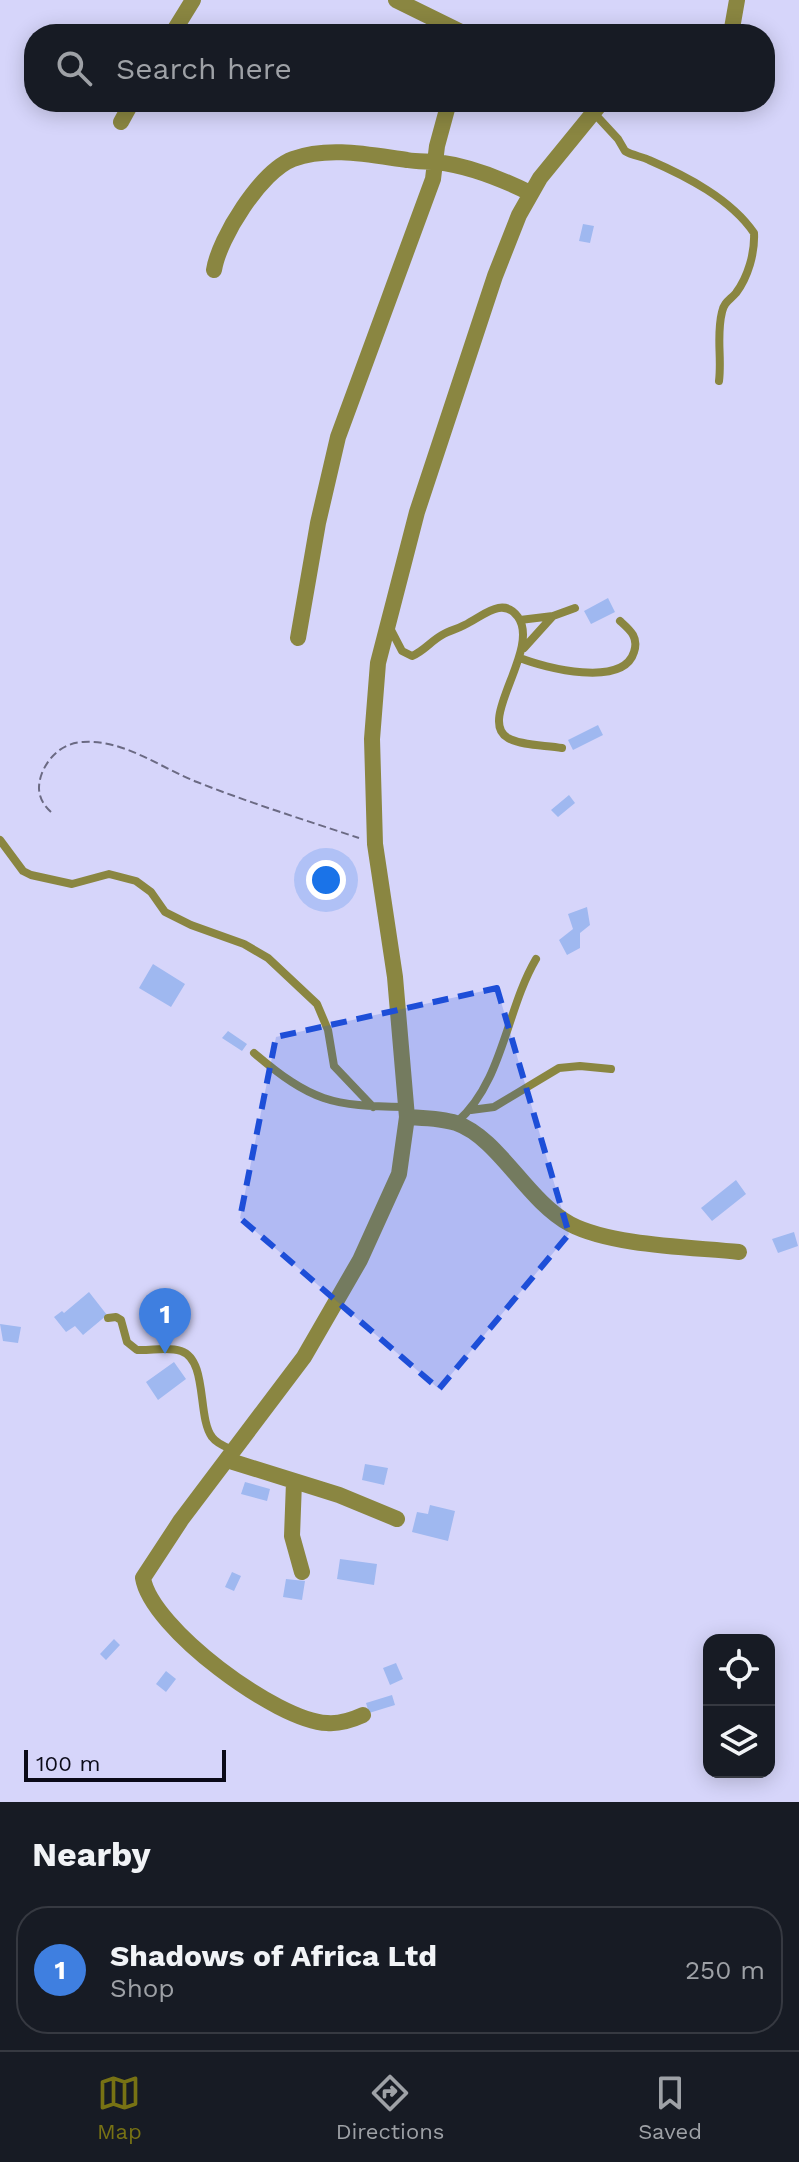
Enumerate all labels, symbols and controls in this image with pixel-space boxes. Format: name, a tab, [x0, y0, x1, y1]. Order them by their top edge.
search box	[24, 24, 775, 112]
icon: search	[52, 46, 96, 90]
text: Search here	[116, 51, 292, 86]
your location	[306, 860, 346, 900]
pin: 1	[139, 1288, 191, 1354]
map controls	[703, 1634, 775, 1778]
button: locate	[703, 1634, 775, 1706]
button: layers	[703, 1706, 775, 1778]
scale bar	[24, 1746, 226, 1782]
text: 100 m	[36, 1751, 100, 1776]
text: Nearby	[32, 1834, 151, 1874]
text: Shadows of Africa Ltd	[110, 1938, 437, 1973]
text: 1	[54, 1955, 66, 1985]
text: 250 m	[685, 1955, 765, 1985]
text: Shop	[110, 1973, 175, 2003]
tab: Map	[97, 2071, 142, 2144]
tab: Directions	[336, 2071, 444, 2144]
tab: Saved	[638, 2071, 702, 2144]

